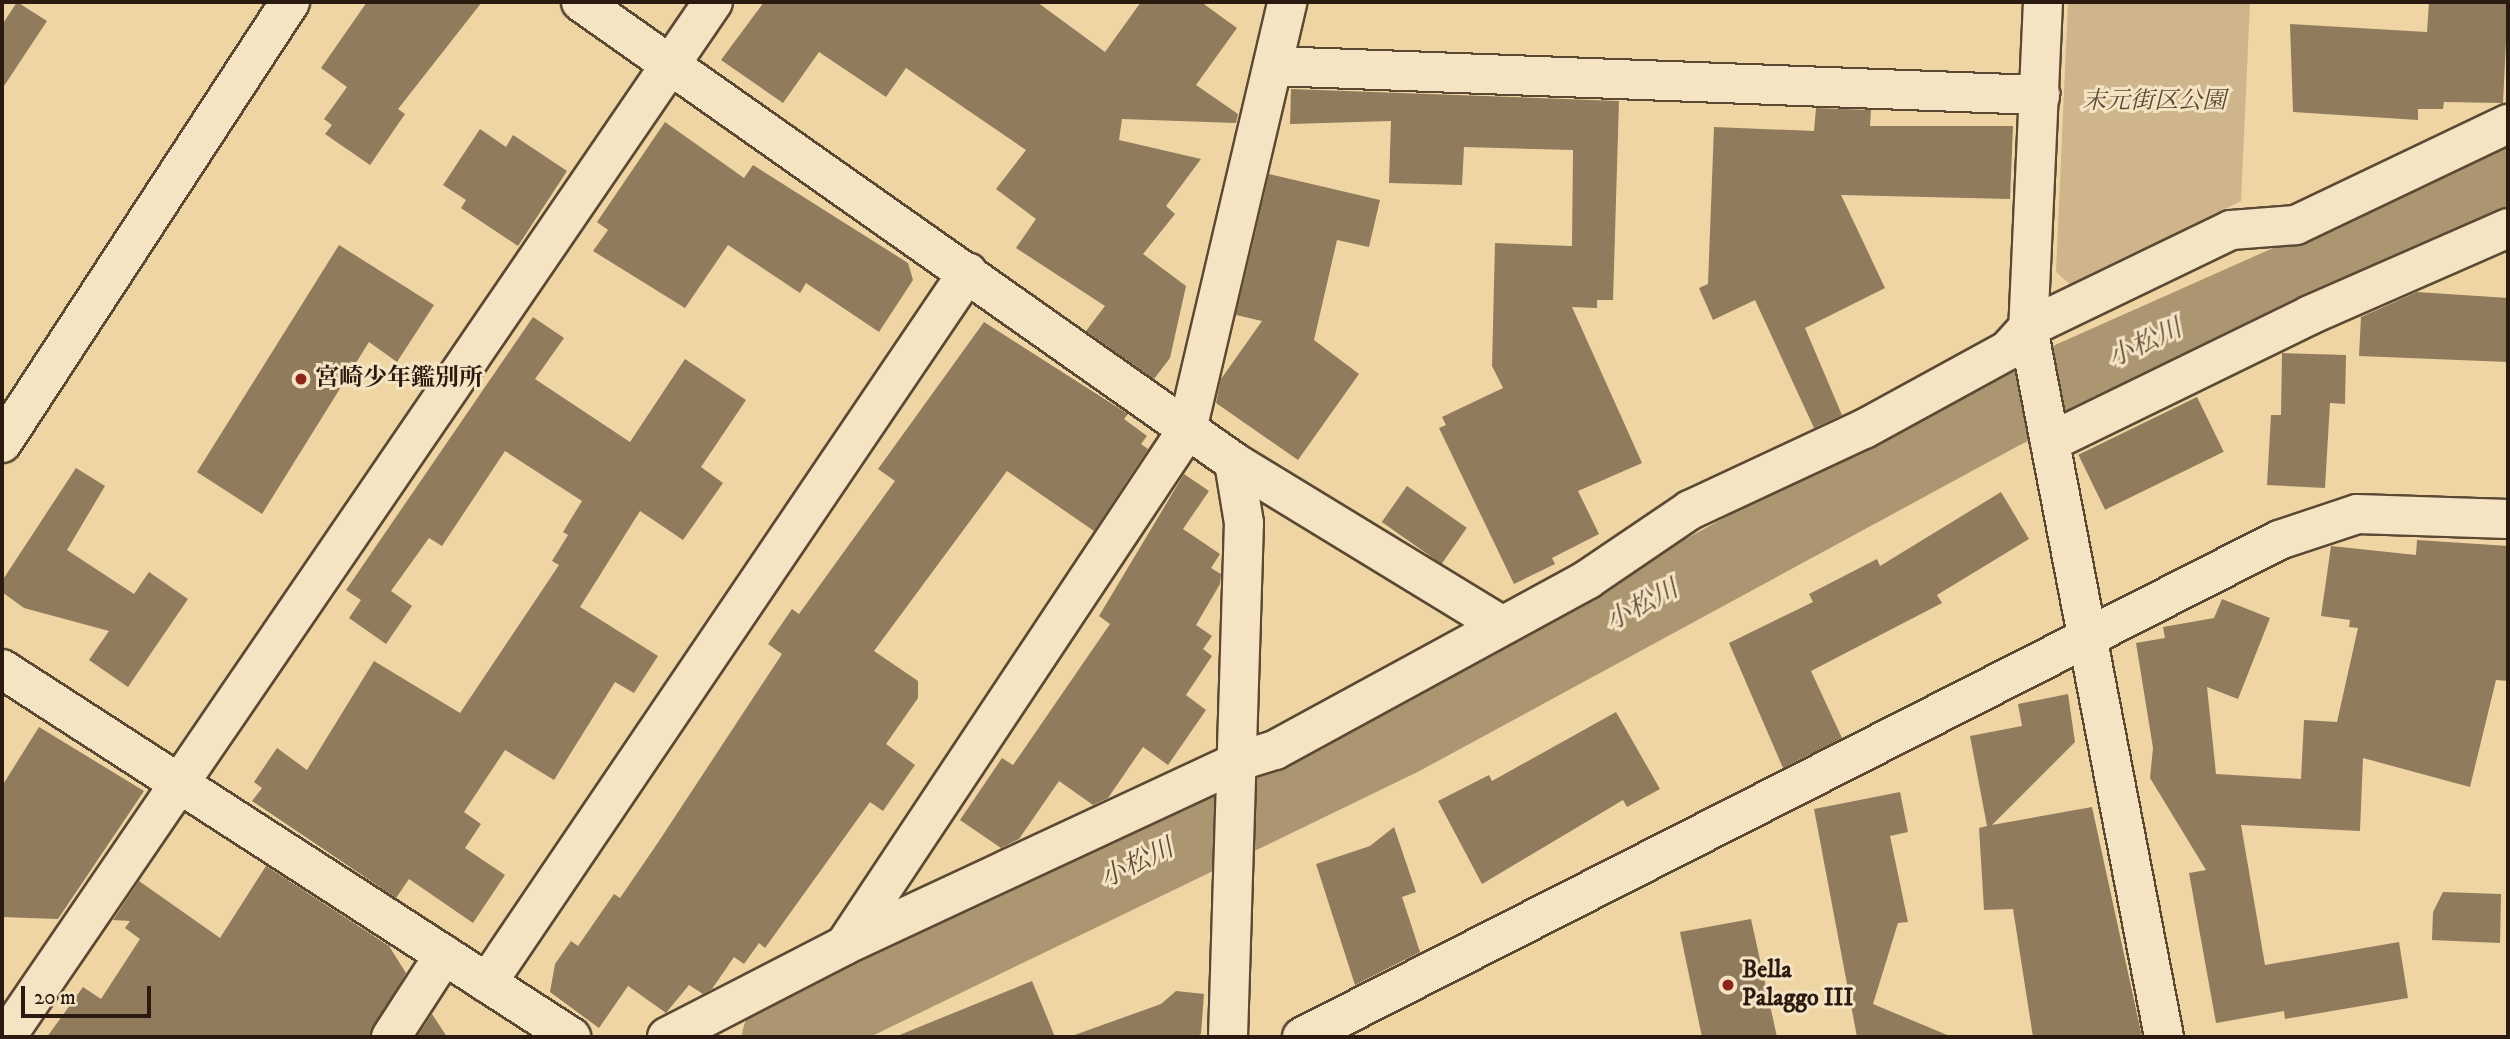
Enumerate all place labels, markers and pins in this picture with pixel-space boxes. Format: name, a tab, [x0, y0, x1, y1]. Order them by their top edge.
place label: 宮崎少年鑑別所	[315, 365, 483, 393]
marker: 宮崎少年鑑別所	[293, 371, 309, 387]
place label: Bella Palaggo III	[1742, 957, 1853, 1013]
marker: Bella Palaggo III	[1720, 977, 1736, 993]

